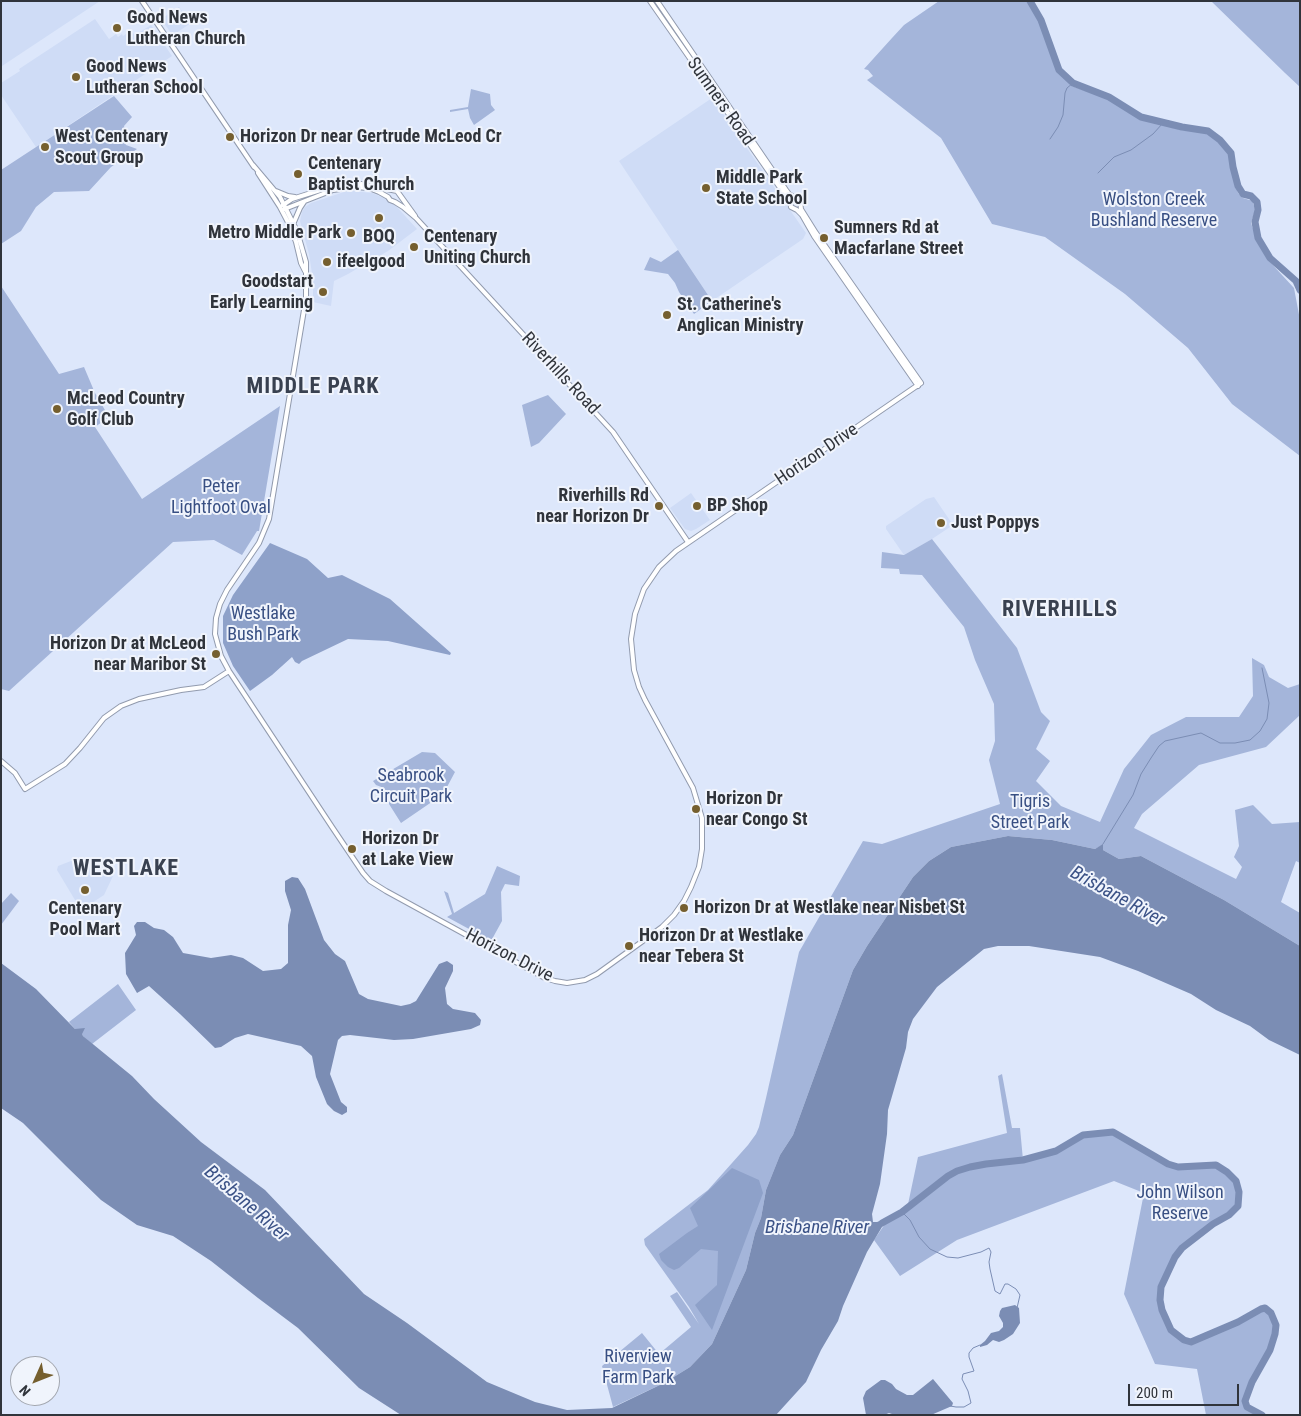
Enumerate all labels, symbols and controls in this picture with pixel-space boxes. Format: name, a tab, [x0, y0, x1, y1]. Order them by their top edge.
place label: Good News Lutheran Church	[127, 7, 245, 50]
marker: Good News Lutheran Church	[111, 22, 123, 34]
street label: Sumners Road	[682, 54, 758, 150]
place label: Good News Lutheran School	[86, 56, 203, 98]
marker: Good News Lutheran School	[70, 71, 82, 83]
place label: West Centenary Scout Group	[55, 126, 168, 168]
place label: Horizon Dr near Gertrude McLeod Cr	[240, 126, 502, 148]
marker: Horizon Dr near Gertrude McLeod Cr	[224, 131, 236, 143]
marker: West Centenary Scout Group	[39, 141, 51, 153]
place label: Centenary Baptist Church	[308, 153, 414, 195]
place label: Middle Park State School	[716, 167, 807, 210]
marker: Centenary Baptist Church	[292, 168, 304, 180]
marker: Middle Park State School	[700, 182, 712, 194]
park label: Wolston Creek Bushland Reserve	[1091, 189, 1217, 232]
marker: BOQ	[373, 212, 385, 224]
place label: Sumners Rd at Macfarlane Street	[834, 217, 963, 260]
place label: Metro Middle Park	[208, 222, 341, 244]
place label: BOQ	[363, 226, 395, 248]
place label: Centenary Uniting Church	[424, 226, 531, 268]
marker: Metro Middle Park	[345, 227, 357, 239]
marker: Sumners Rd at Macfarlane Street	[818, 232, 830, 244]
marker: Centenary Uniting Church	[408, 241, 420, 253]
place label: ifeelgood	[337, 251, 405, 273]
marker: ifeelgood	[321, 256, 333, 268]
place label: Goodstart Early Learning	[210, 271, 313, 314]
marker: Goodstart Early Learning	[317, 286, 329, 298]
place label: St. Catherine's Anglican Ministry	[677, 294, 803, 336]
marker: St. Catherine's Anglican Ministry	[661, 309, 673, 321]
street label: Riverhills Road	[516, 328, 604, 420]
district label: MIDDLE PARK	[245, 374, 381, 400]
place label: McLeod Country Golf Club	[67, 388, 185, 430]
marker: McLeod Country Golf Club	[51, 403, 63, 415]
street label: Horizon Drive	[771, 419, 863, 491]
park label: Peter Lightfoot Oval	[171, 476, 271, 518]
place label: Riverhills Rd near Horizon Dr	[536, 485, 649, 528]
place label: BP Shop	[707, 495, 768, 517]
marker: Riverhills Rd near Horizon Dr	[653, 500, 665, 512]
marker: BP Shop	[691, 500, 703, 512]
place label: Just Poppys	[951, 512, 1040, 534]
marker: Just Poppys	[935, 517, 947, 529]
district label: RIVERHILLS	[1001, 597, 1119, 623]
park label: Westlake Bush Park	[227, 603, 299, 646]
place label: Horizon Dr at McLeod near Maribor St	[50, 633, 206, 676]
marker: Horizon Dr at McLeod near Maribor St	[210, 648, 222, 660]
park label: Seabrook Circuit Park	[370, 765, 452, 808]
place label: Horizon Dr near Congo St	[706, 788, 808, 831]
park label: Tigris Street Park	[991, 791, 1069, 834]
marker: Horizon Dr near Congo St	[690, 803, 702, 815]
place label: Horizon Dr at Lake View	[362, 828, 453, 871]
marker: Horizon Dr at Lake View	[346, 843, 358, 855]
district label: WESTLAKE	[72, 856, 180, 882]
water label: Brisbane River	[1066, 862, 1168, 932]
marker: Centenary Pool Mart	[79, 884, 91, 896]
place label: Horizon Dr at Westlake near Nisbet St	[694, 897, 965, 919]
place label: Centenary Pool Mart	[48, 898, 122, 941]
marker: Horizon Dr at Westlake near Nisbet St	[678, 902, 690, 914]
street label: Horizon Drive	[462, 925, 556, 987]
place label: Horizon Dr at Westlake near Tebera St	[639, 925, 803, 968]
marker: Horizon Dr at Westlake near Tebera St	[623, 940, 635, 952]
water label: Brisbane River	[199, 1161, 293, 1247]
park label: John Wilson Reserve	[1136, 1182, 1224, 1224]
water label: Brisbane River	[765, 1217, 869, 1239]
park label: Riverview Farm Park	[602, 1346, 674, 1388]
north arrow	[10, 1356, 60, 1406]
scale bar	[1131, 1374, 1242, 1406]
text: N	[16, 1382, 34, 1399]
text: 200 m	[1136, 1384, 1173, 1402]

